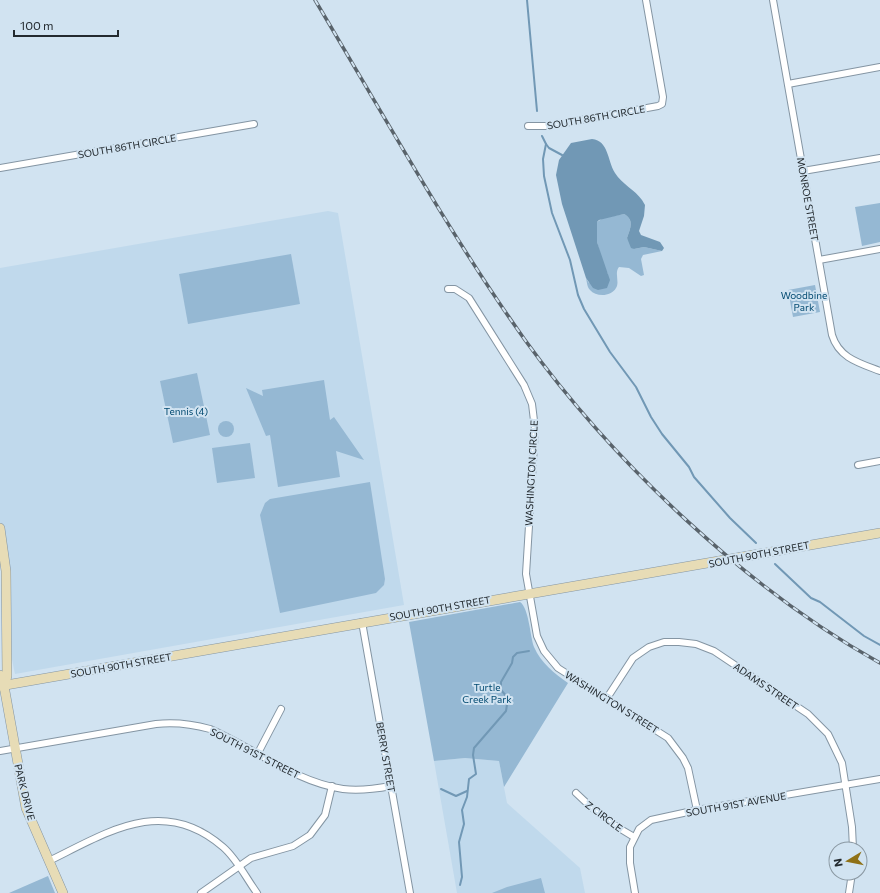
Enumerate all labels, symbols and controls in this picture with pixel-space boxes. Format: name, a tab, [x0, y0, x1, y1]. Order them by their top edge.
scale bar	[14, 12, 118, 38]
text: 100 m	[20, 18, 54, 32]
street label: SOUTH 86TH CIRCLE	[546, 102, 646, 132]
street label: SOUTH 86TH CIRCLE	[77, 131, 177, 161]
street label: MONROE STREET	[795, 156, 821, 242]
park label: Woodbine Park	[781, 289, 827, 313]
park label: Tennis (4)	[164, 405, 208, 417]
street label: WASHINGTON CIRCLE	[522, 420, 540, 526]
street label: SOUTH 90TH STREET	[708, 538, 811, 570]
street label: SOUTH 90TH STREET	[389, 593, 492, 623]
street label: SOUTH 90TH STREET	[70, 650, 173, 680]
street label: ADAMS STREET	[731, 660, 801, 712]
street label: WASHINGTON STREET	[563, 668, 662, 736]
park label: Turtle Creek Park	[462, 681, 512, 705]
street label: BERRY STREET	[374, 721, 398, 794]
street label: SOUTH 91ST STREET	[208, 725, 302, 781]
street label: PARK DRIVE	[12, 763, 38, 821]
street label: SOUTH 91ST AVENUE	[685, 789, 787, 819]
street label: Z CIRCLE	[583, 798, 625, 834]
north arrow	[828, 841, 868, 881]
text: N	[831, 858, 845, 868]

